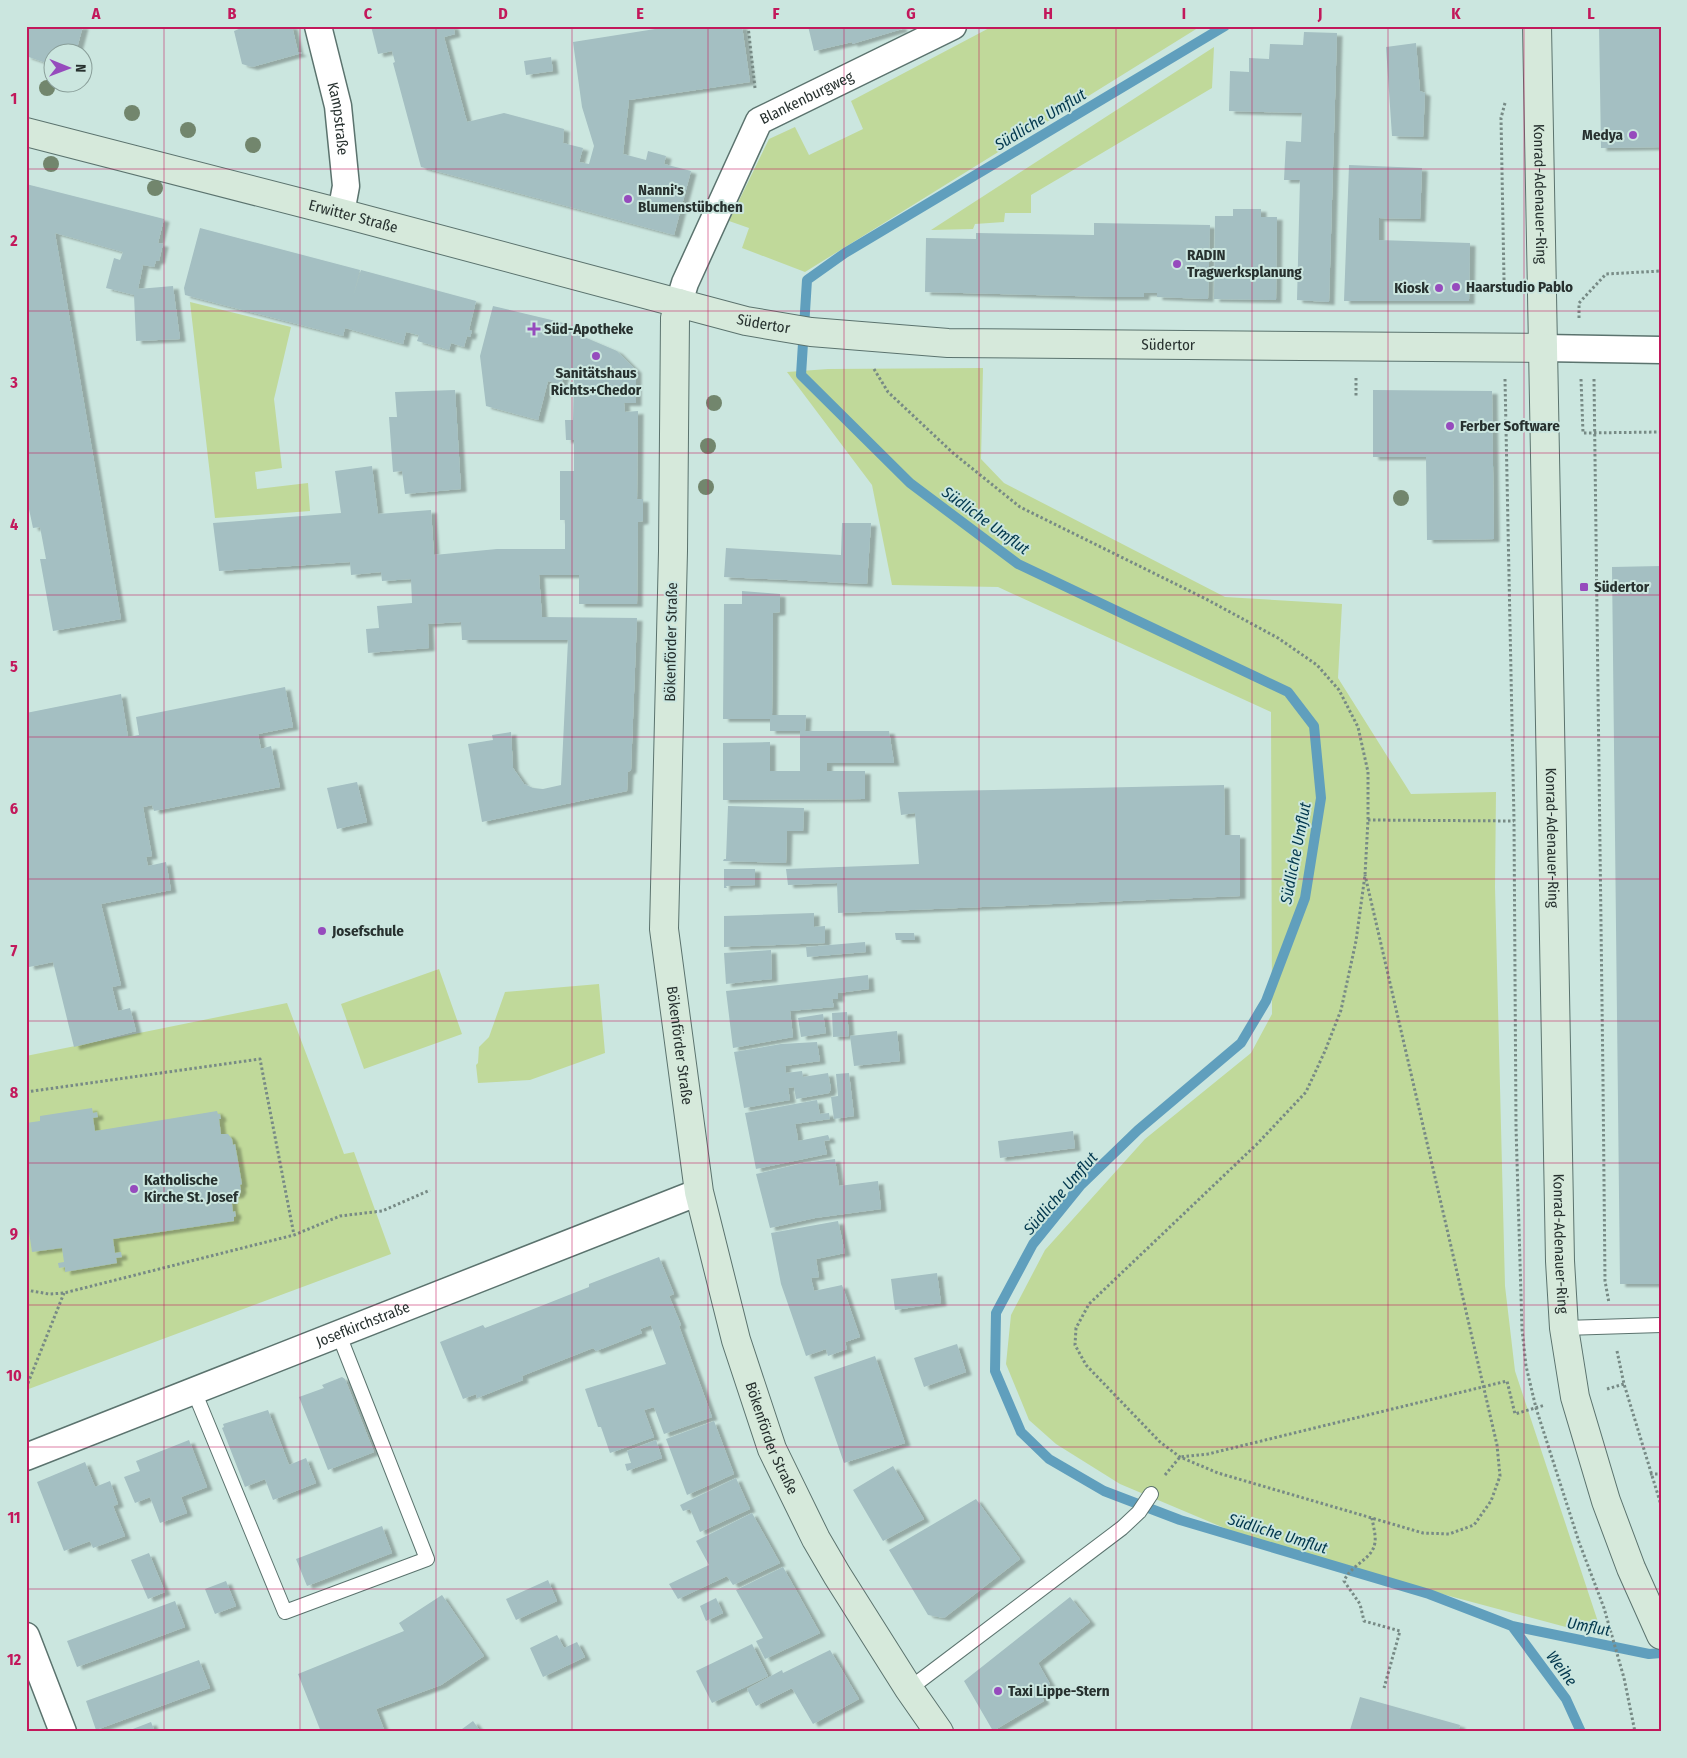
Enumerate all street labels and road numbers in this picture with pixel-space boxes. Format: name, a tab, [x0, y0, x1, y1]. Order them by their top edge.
street label: Blankenburgweg	[757, 67, 856, 128]
street label: Kampstraße	[323, 80, 352, 156]
street label: Konrad-Adenauer-Ring	[1530, 124, 1550, 264]
street label: Erwitter Straße	[307, 196, 400, 237]
street label: Südertor	[735, 310, 792, 337]
street label: Südertor	[1141, 336, 1196, 354]
street label: Bökenförder Straße	[661, 582, 681, 702]
street label: Konrad-Adenauer-Ring	[1542, 768, 1562, 908]
street label: Bökenförder Straße	[663, 985, 696, 1106]
street label: Konrad-Adenauer-Ring	[1549, 1174, 1572, 1314]
street label: Josefkirchstraße	[313, 1298, 412, 1351]
street label: Bökenförder Straße	[741, 1380, 802, 1497]

